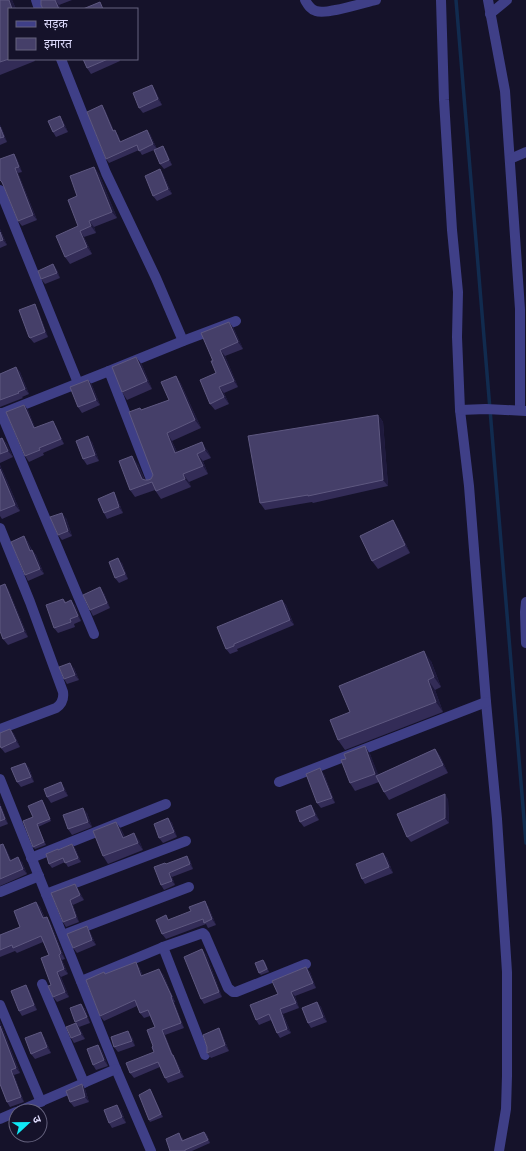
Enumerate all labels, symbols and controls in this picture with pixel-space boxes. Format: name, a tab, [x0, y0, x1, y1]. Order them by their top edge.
legend	[8, 8, 138, 60]
text: सड़क	[44, 14, 69, 33]
text: इमारत	[44, 34, 73, 53]
north arrow	[8, 1103, 48, 1143]
text: उ	[29, 1113, 46, 1126]

